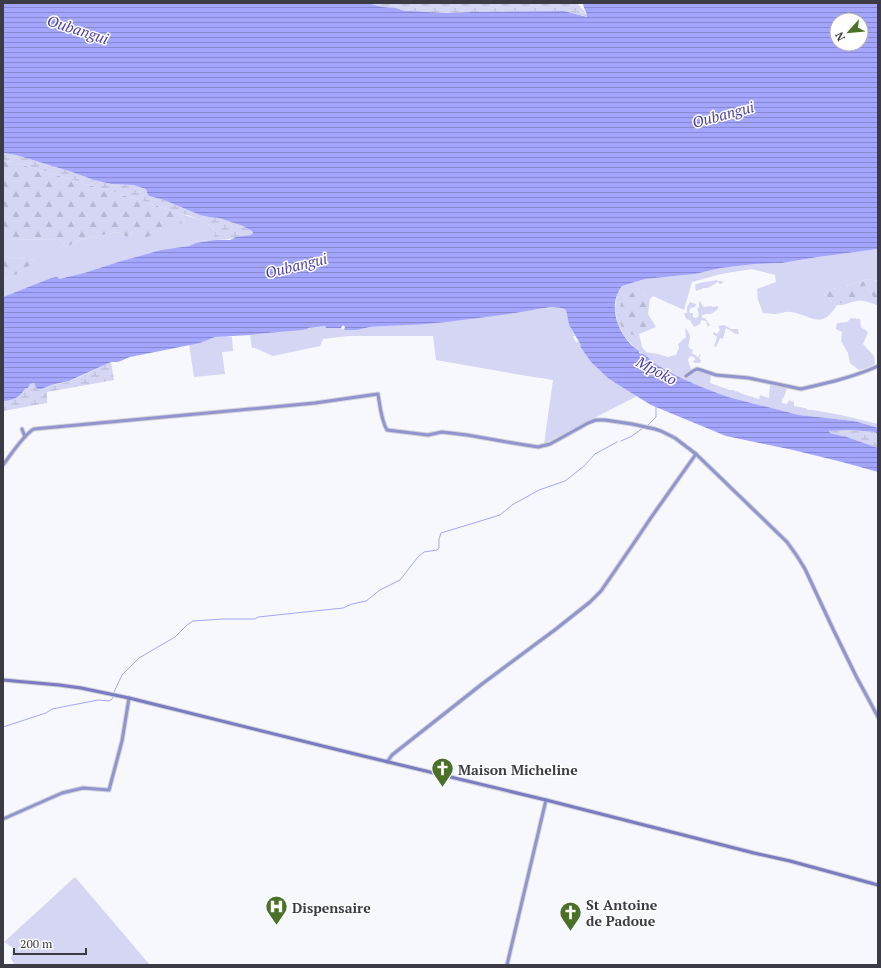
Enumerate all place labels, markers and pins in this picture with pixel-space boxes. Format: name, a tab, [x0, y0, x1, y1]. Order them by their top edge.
church icon: Maison Micheline	[430, 756, 456, 789]
place label: Maison Micheline	[458, 760, 578, 779]
hospital icon: Dispensaire	[264, 894, 290, 927]
place label: St Antoine de Padoue	[586, 895, 658, 930]
place label: Dispensaire	[292, 898, 371, 917]
church icon: St Antoine de Padoue	[557, 899, 583, 932]

